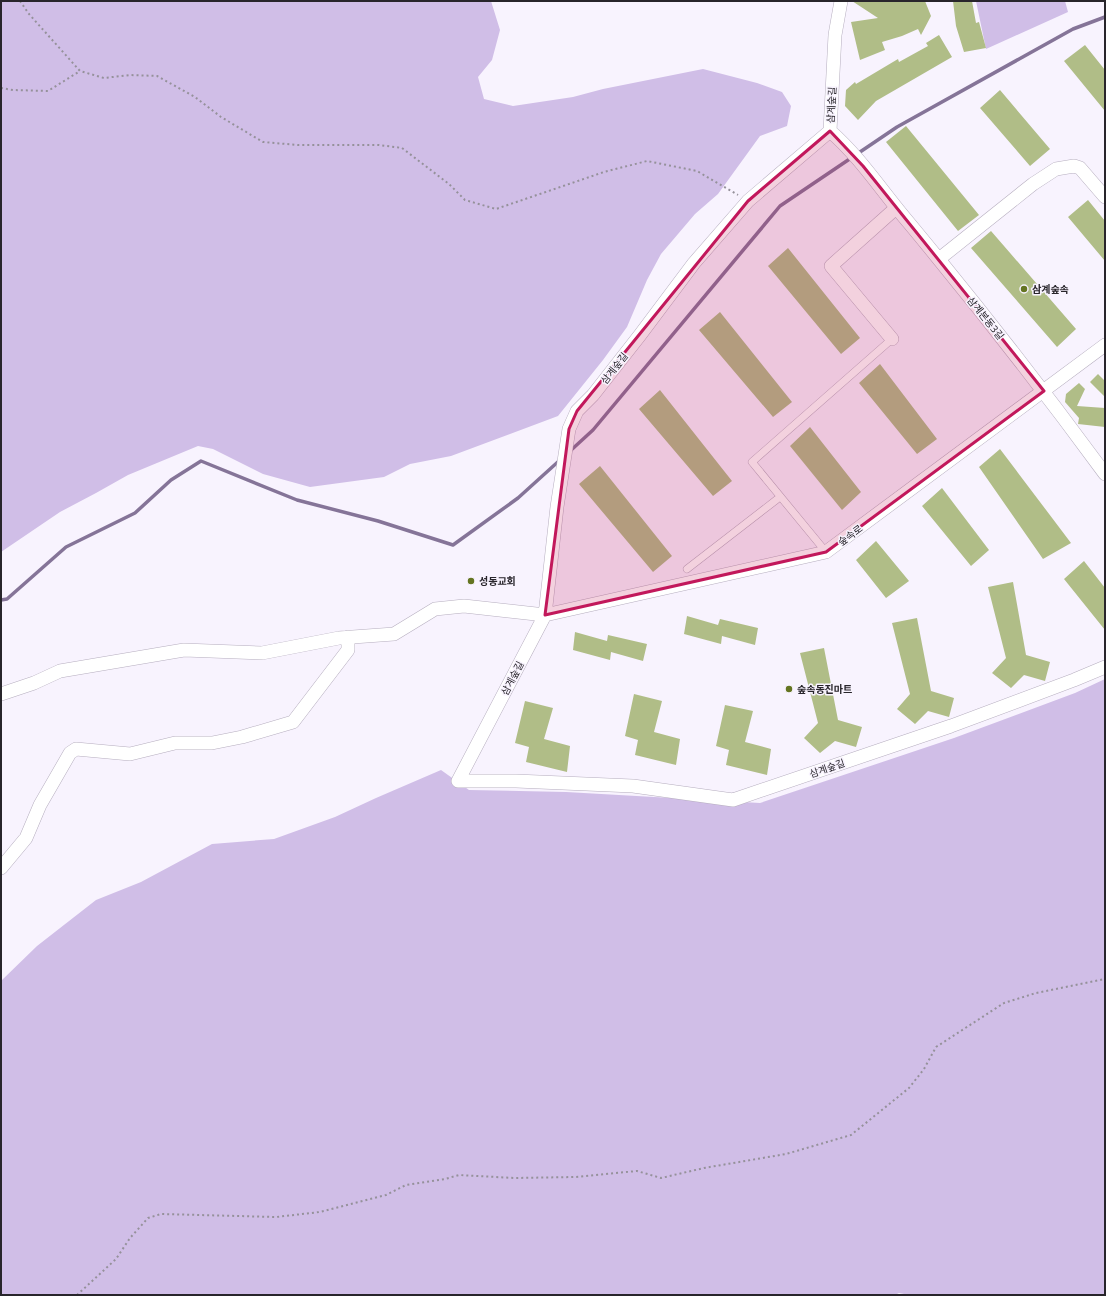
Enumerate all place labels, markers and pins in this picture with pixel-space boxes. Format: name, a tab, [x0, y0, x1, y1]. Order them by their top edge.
place label: 삼계숲속	[1032, 282, 1069, 296]
marker: 삼계숲속	[1019, 284, 1029, 294]
place label: 성동교회	[479, 574, 516, 588]
marker: 성동교회	[466, 576, 476, 586]
place label: 숲속동진마트	[797, 682, 852, 696]
marker: 숲속동진마트	[784, 684, 794, 694]

